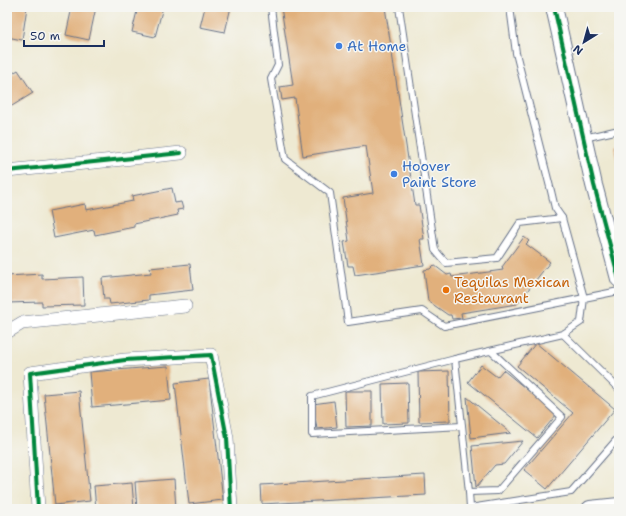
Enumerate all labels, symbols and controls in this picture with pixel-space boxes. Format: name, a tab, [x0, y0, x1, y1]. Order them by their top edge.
scale bar	[24, 22, 104, 48]
north arrow	[564, 22, 604, 62]
text: 50 m	[30, 28, 60, 44]
place label: At Home	[347, 37, 407, 55]
marker: At Home	[334, 41, 344, 51]
text: N	[570, 41, 586, 58]
place label: Hoover Paint Store	[402, 157, 477, 191]
marker: Hoover Paint Store	[389, 169, 399, 179]
place label: Tequilas Mexican Restaurant	[454, 273, 570, 307]
marker: Tequilas Mexican Restaurant	[441, 285, 451, 295]

